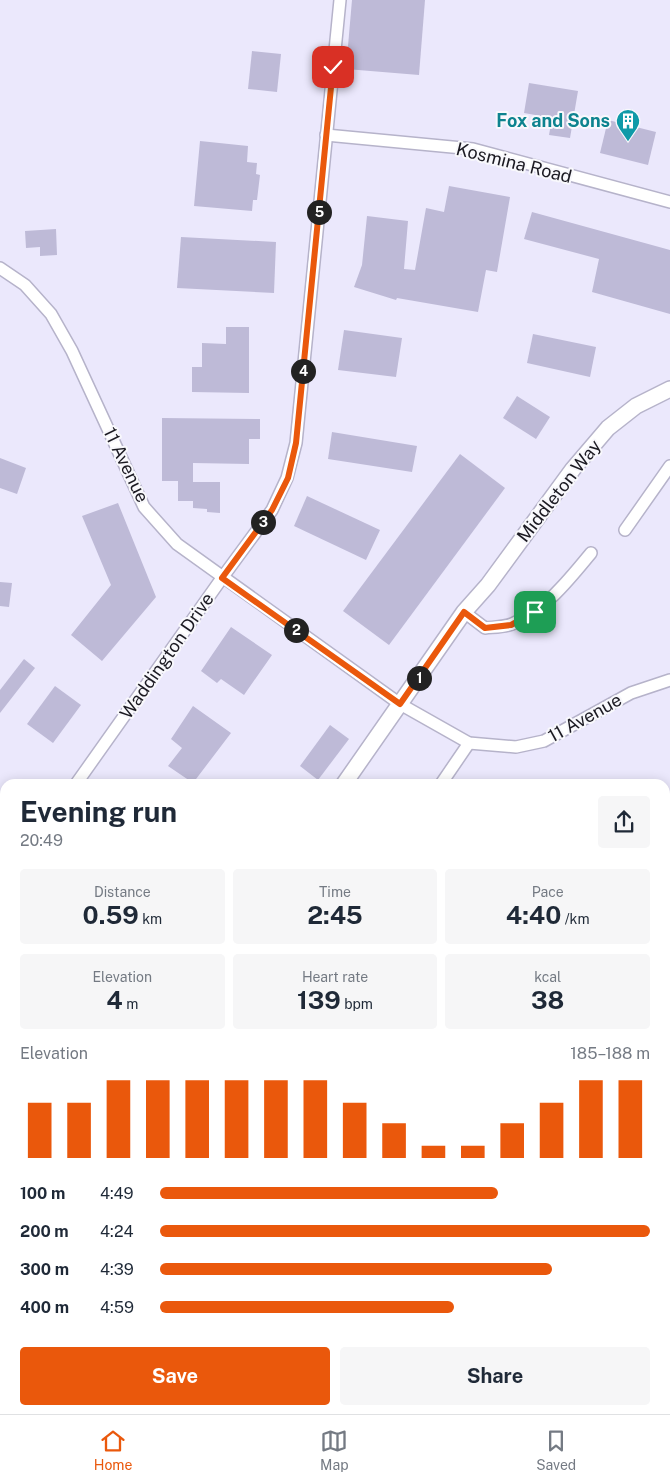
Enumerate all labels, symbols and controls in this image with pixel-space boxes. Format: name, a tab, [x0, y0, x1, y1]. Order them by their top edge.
pin	[312, 46, 354, 88]
icon: check	[319, 53, 347, 81]
building icon: Fox and Sons	[615, 108, 641, 142]
place label: Fox and Sons	[496, 110, 610, 131]
street label: Kosmina Road	[454, 138, 574, 187]
pin: 5	[306, 200, 332, 224]
text: 5	[315, 204, 324, 220]
pin: 4	[290, 358, 316, 384]
text: 4	[299, 363, 308, 379]
street label: 11 Avenue	[99, 424, 154, 506]
street label: Middleton Way	[512, 435, 605, 546]
pin: 3	[250, 510, 276, 534]
text: 3	[259, 514, 268, 530]
street label: Waddington Drive	[115, 589, 218, 723]
pin	[514, 591, 556, 633]
icon: arrive	[521, 598, 549, 626]
pin: 2	[284, 618, 308, 642]
text: 2	[292, 622, 301, 638]
pin: 1	[406, 666, 432, 690]
text: 1	[417, 670, 423, 686]
street label: 11 Avenue	[544, 689, 625, 746]
text: Evening run	[20, 795, 177, 828]
button: share	[598, 796, 650, 848]
text: 20:49	[20, 831, 63, 850]
text: Distance	[94, 884, 151, 900]
text: Time	[319, 884, 351, 900]
text: Pace	[532, 884, 564, 900]
text: 0.59	[83, 900, 139, 930]
text: 2:45	[307, 900, 363, 930]
text: 4:40	[506, 900, 561, 930]
text: km	[139, 911, 162, 927]
text: /km	[561, 911, 590, 927]
text: Elevation	[93, 969, 152, 985]
text: Heart rate	[302, 969, 368, 985]
text: kcal	[534, 969, 561, 985]
text: 4	[106, 985, 123, 1015]
text: 139	[297, 985, 341, 1015]
text: 38	[531, 985, 564, 1015]
text: m	[123, 996, 138, 1012]
text: bpm	[341, 996, 373, 1012]
text: Elevation	[20, 1044, 88, 1063]
text: 185–188 m	[570, 1044, 650, 1063]
text: 100 m	[20, 1184, 65, 1203]
text: 4:49	[100, 1184, 134, 1203]
text: 200 m	[20, 1222, 69, 1241]
text: 4:24	[100, 1222, 134, 1241]
text: 300 m	[20, 1260, 69, 1279]
text: 4:39	[100, 1260, 134, 1279]
text: 400 m	[20, 1298, 69, 1317]
text: 4:59	[100, 1298, 134, 1317]
button: Save	[20, 1347, 330, 1405]
button: Share	[340, 1347, 650, 1405]
tab: Home	[94, 1427, 132, 1473]
tab: Map	[320, 1427, 348, 1473]
tab: Saved	[536, 1427, 576, 1473]

